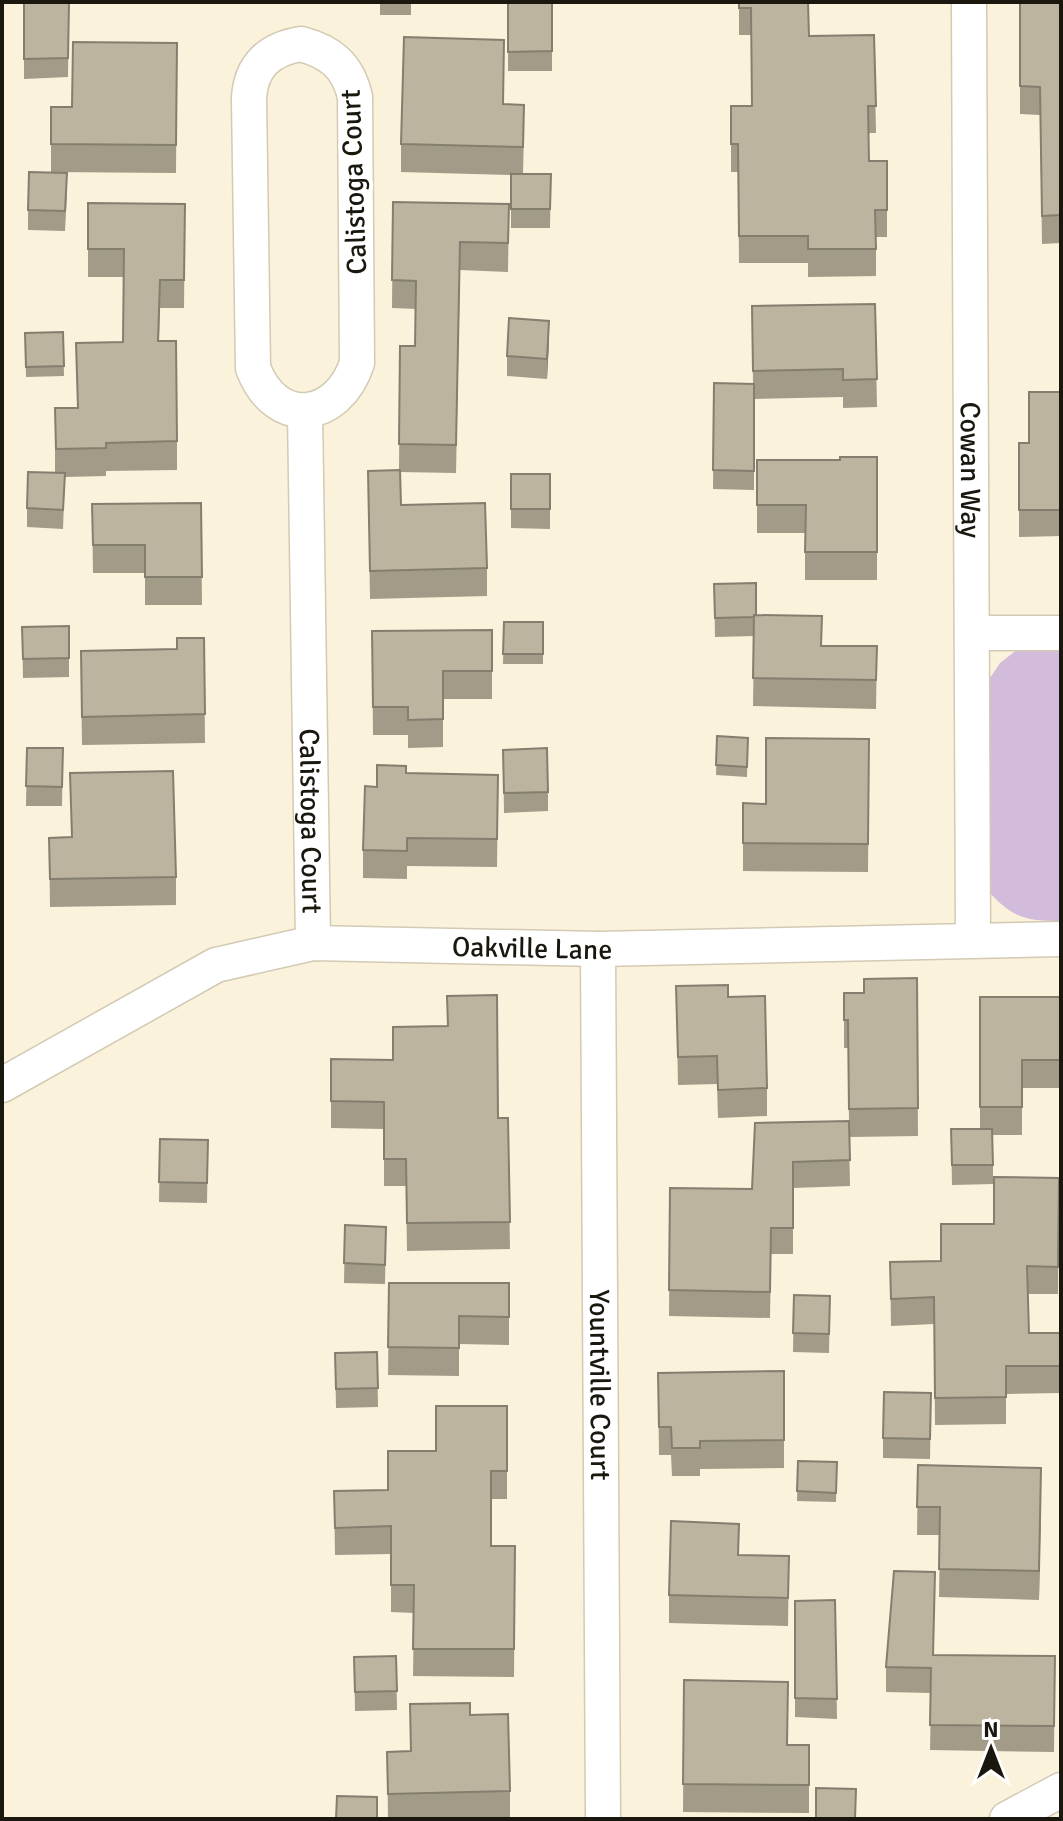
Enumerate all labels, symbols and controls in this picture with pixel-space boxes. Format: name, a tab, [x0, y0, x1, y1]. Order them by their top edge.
street label: Calistoga Court	[334, 89, 374, 275]
street label: Cowan Way	[953, 402, 987, 538]
street label: Calistoga Court	[292, 728, 329, 914]
street label: Oakville Lane	[452, 930, 613, 967]
street label: Yountville Court	[582, 1289, 617, 1481]
north arrow	[951, 1709, 1031, 1789]
text: N	[983, 1716, 999, 1743]

